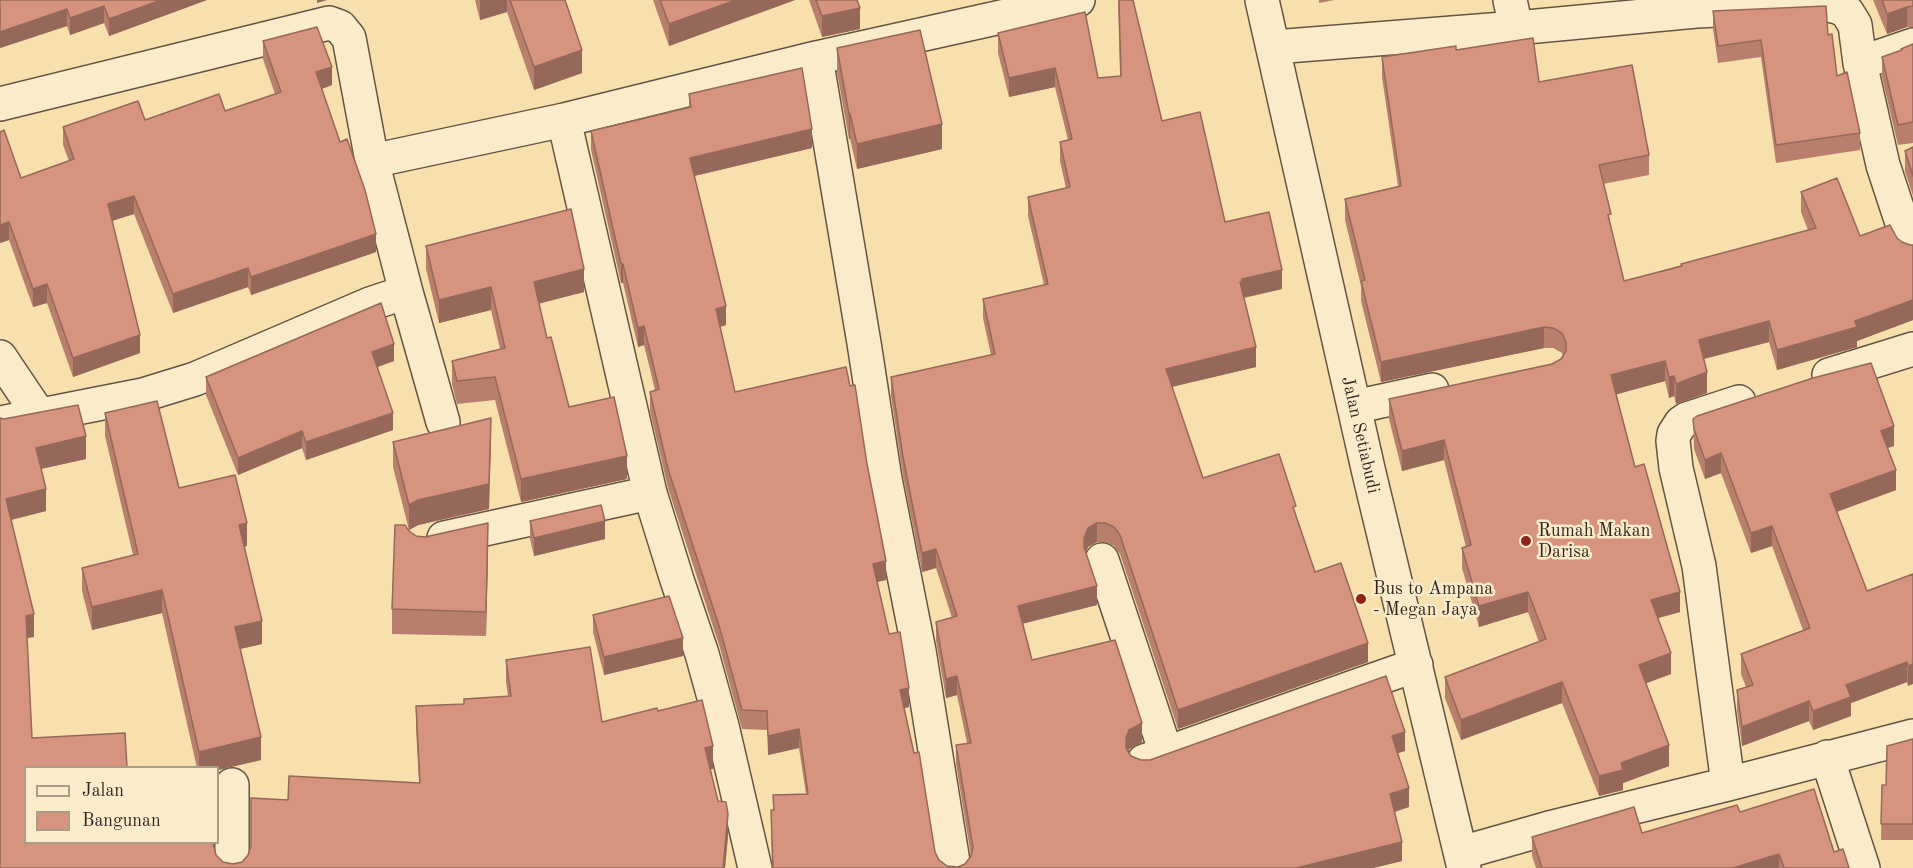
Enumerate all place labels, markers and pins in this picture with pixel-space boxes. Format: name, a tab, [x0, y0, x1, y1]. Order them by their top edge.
place label: Rumah Makan Darisa	[1538, 520, 1650, 562]
marker: Rumah Makan Darisa	[1519, 534, 1533, 548]
place label: Bus to Ampana - Megan Jaya	[1373, 578, 1493, 620]
marker: Bus to Ampana - Megan Jaya	[1354, 592, 1368, 606]

